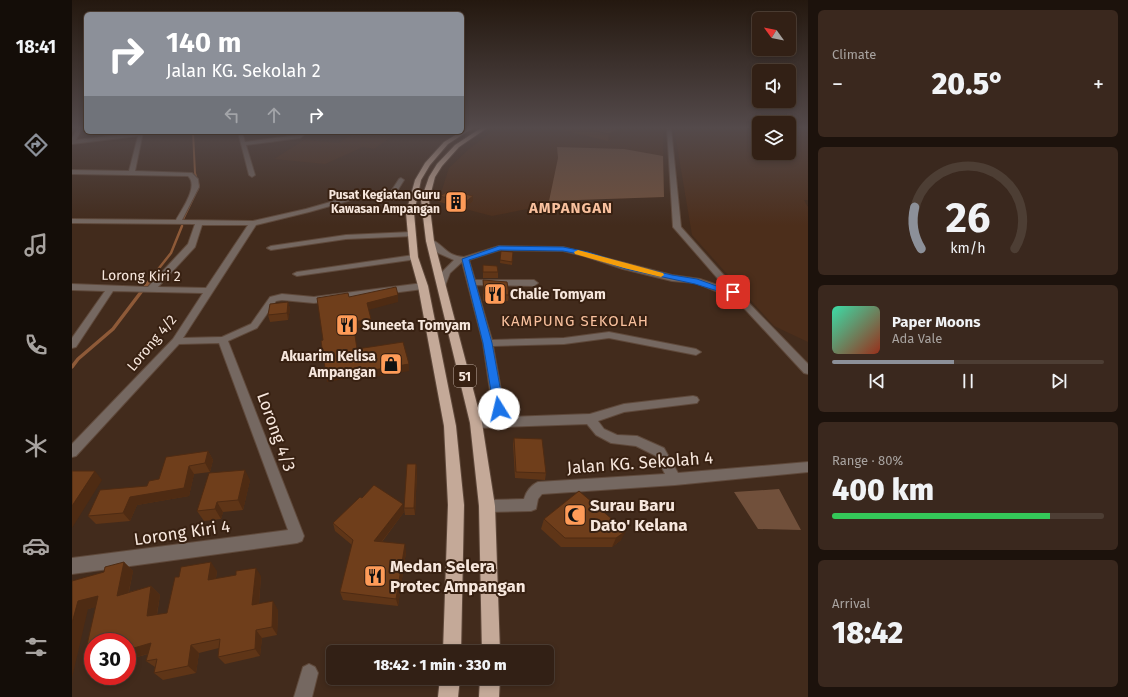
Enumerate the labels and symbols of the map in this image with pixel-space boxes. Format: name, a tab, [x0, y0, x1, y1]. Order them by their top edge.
north arrow	[752, 12, 796, 56]
place label: Pusat Kegiatan Guru Kawasan Ampangan	[329, 188, 440, 216]
building icon: Pusat Kegiatan Guru Kawasan Ampangan	[443, 189, 469, 215]
district label: AMPANGAN	[528, 199, 613, 217]
street label: Lorong Kiri 2	[101, 267, 181, 285]
pin	[716, 275, 750, 309]
restaurant icon: Chalie Tomyam	[482, 281, 508, 307]
place label: Chalie Tomyam	[510, 286, 606, 303]
street label: Lorong 4/2	[124, 311, 180, 375]
restaurant icon: Suneeta Tomyam	[334, 312, 360, 338]
district label: KAMPUNG SEKOLAH	[501, 312, 649, 330]
place label: Suneeta Tomyam	[362, 317, 471, 334]
place label: Akuarim Kelisa Ampangan	[280, 348, 376, 381]
shop icon: Akuarim Kelisa Ampangan	[378, 351, 404, 377]
road number: 51	[454, 365, 476, 387]
position arrow	[478, 388, 520, 430]
street label: Lorong 4/3	[252, 390, 300, 474]
street label: Jalan KG. Sekolah 4	[566, 447, 714, 479]
place label: Surau Baru Dato' Kelana	[590, 495, 688, 536]
mosque icon: Surau Baru Dato' Kelana	[562, 502, 588, 528]
street label: Lorong Kiri 4	[133, 516, 231, 550]
place label: Medan Selera Protec Ampangan	[390, 556, 526, 597]
restaurant icon: Medan Selera Protec Ampangan	[362, 563, 388, 589]
speed limit sign: 30	[84, 633, 136, 685]

